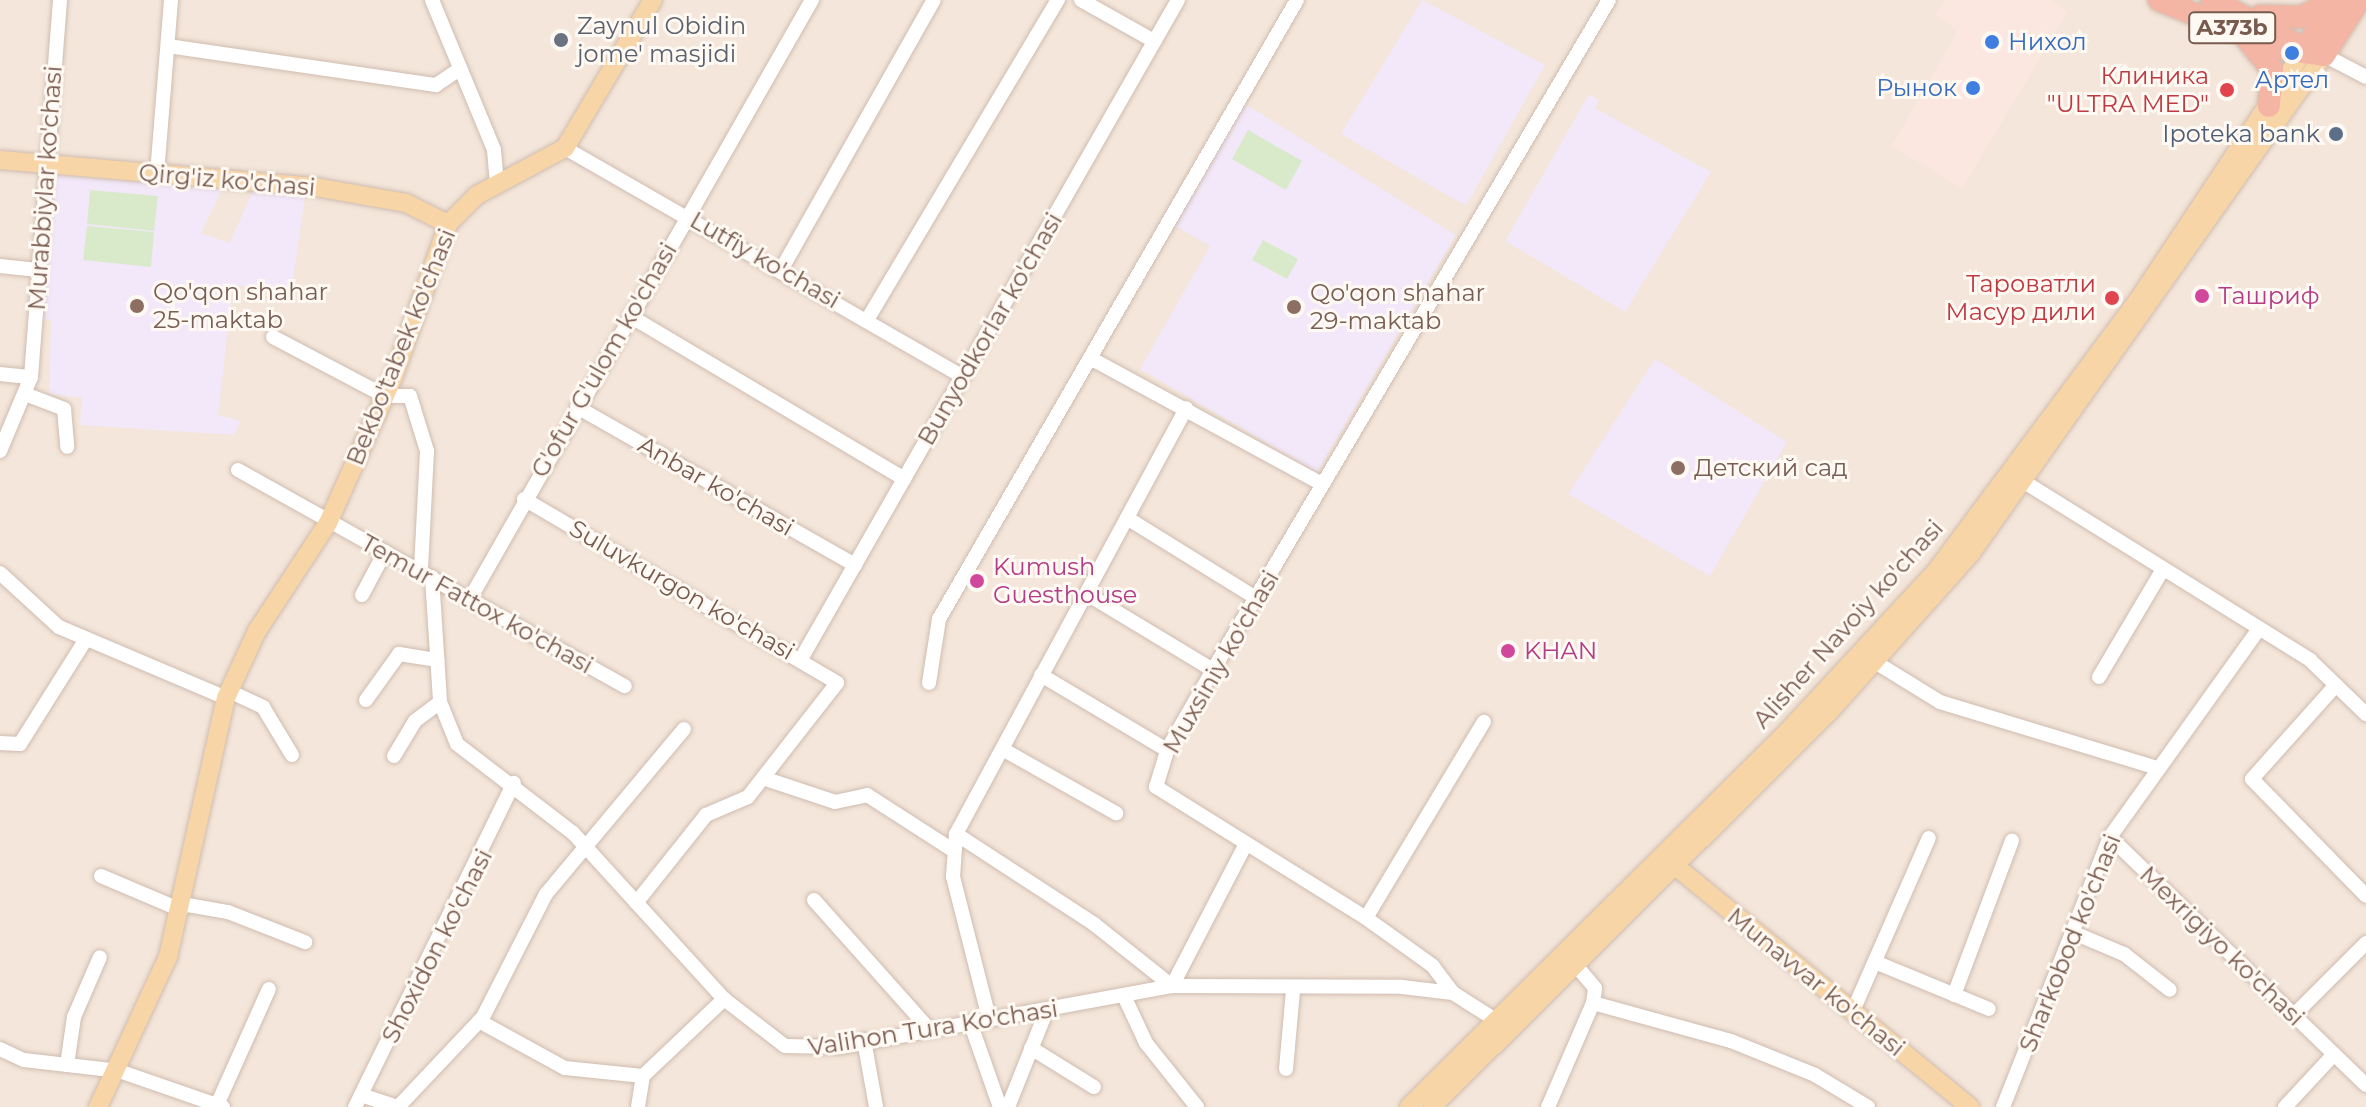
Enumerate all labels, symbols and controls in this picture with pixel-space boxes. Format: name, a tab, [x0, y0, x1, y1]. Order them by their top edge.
road number: A373b	[2188, 10, 2276, 46]
place label: Zaynul Obidin jome' masjidi	[577, 12, 746, 68]
place label: Нихол	[2008, 28, 2087, 56]
marker: Zaynul Obidin jome' masjidi	[552, 31, 570, 49]
marker: Нихол	[1983, 33, 2001, 51]
marker: Артел	[2283, 44, 2301, 62]
place label: Клиника "ULTRA MED"	[2047, 62, 2209, 118]
street label: Murabbiylar ko'chasi	[22, 65, 68, 311]
place label: Артел	[2255, 66, 2329, 94]
place label: Рынок	[1876, 74, 1957, 102]
marker: Рынок	[1964, 79, 1982, 97]
marker: Клиника "ULTRA MED"	[2216, 79, 2238, 101]
place label: Ipoteka bank	[2162, 120, 2320, 148]
marker: Ipoteka bank	[2327, 125, 2345, 143]
street label: Qirg'iz ko'chasi	[138, 158, 316, 202]
street label: Lutfiy ko'chasi	[685, 205, 845, 315]
street label: Bunyodkorlar ko'chasi	[912, 208, 1068, 450]
street label: Bekbo'tabek ko'chasi	[340, 225, 462, 469]
street label: G'ofur G'ulom ko'chasi	[525, 238, 683, 482]
place label: Тароватли Масур дили	[1946, 270, 2096, 326]
place label: Qo'qon shahar 25-maktab	[153, 278, 328, 334]
place label: Qo'qon shahar 29-maktab	[1310, 279, 1485, 335]
place label: Ташриф	[2218, 282, 2319, 310]
marker: Ташриф	[2193, 287, 2211, 305]
marker: Тароватли Масур дили	[2103, 289, 2121, 307]
marker: Qo'qon shahar 25-maktab	[128, 297, 146, 315]
marker: Qo'qon shahar 29-maktab	[1285, 298, 1303, 316]
street label: Anbar ko'chasi	[633, 430, 799, 542]
place label: Детский сад	[1694, 454, 1848, 482]
marker: Детский сад	[1669, 459, 1687, 477]
street label: Suluvkurgon ko'chasi	[564, 514, 800, 666]
street label: Alisher Navoiy ko'chasi	[1747, 514, 1949, 734]
street label: Temur Fattox ko'chasi	[356, 528, 598, 680]
place label: Kumush Guesthouse	[993, 553, 1137, 609]
street label: Muxsiniy ko'chasi	[1157, 565, 1285, 759]
marker: Kumush Guesthouse	[968, 572, 986, 590]
place label: KHAN	[1524, 637, 1597, 665]
marker: KHAN	[1499, 642, 1517, 660]
street label: Sharkobod ko'chasi	[2013, 830, 2127, 1056]
street label: Shoxidon ko'chasi	[376, 844, 498, 1048]
street label: Mexrigiyo ko'chasi	[2134, 860, 2310, 1032]
street label: Munavvar ko'chasi	[1722, 902, 1910, 1062]
street label: Valihon Tura Ko'chasi	[806, 994, 1060, 1062]

